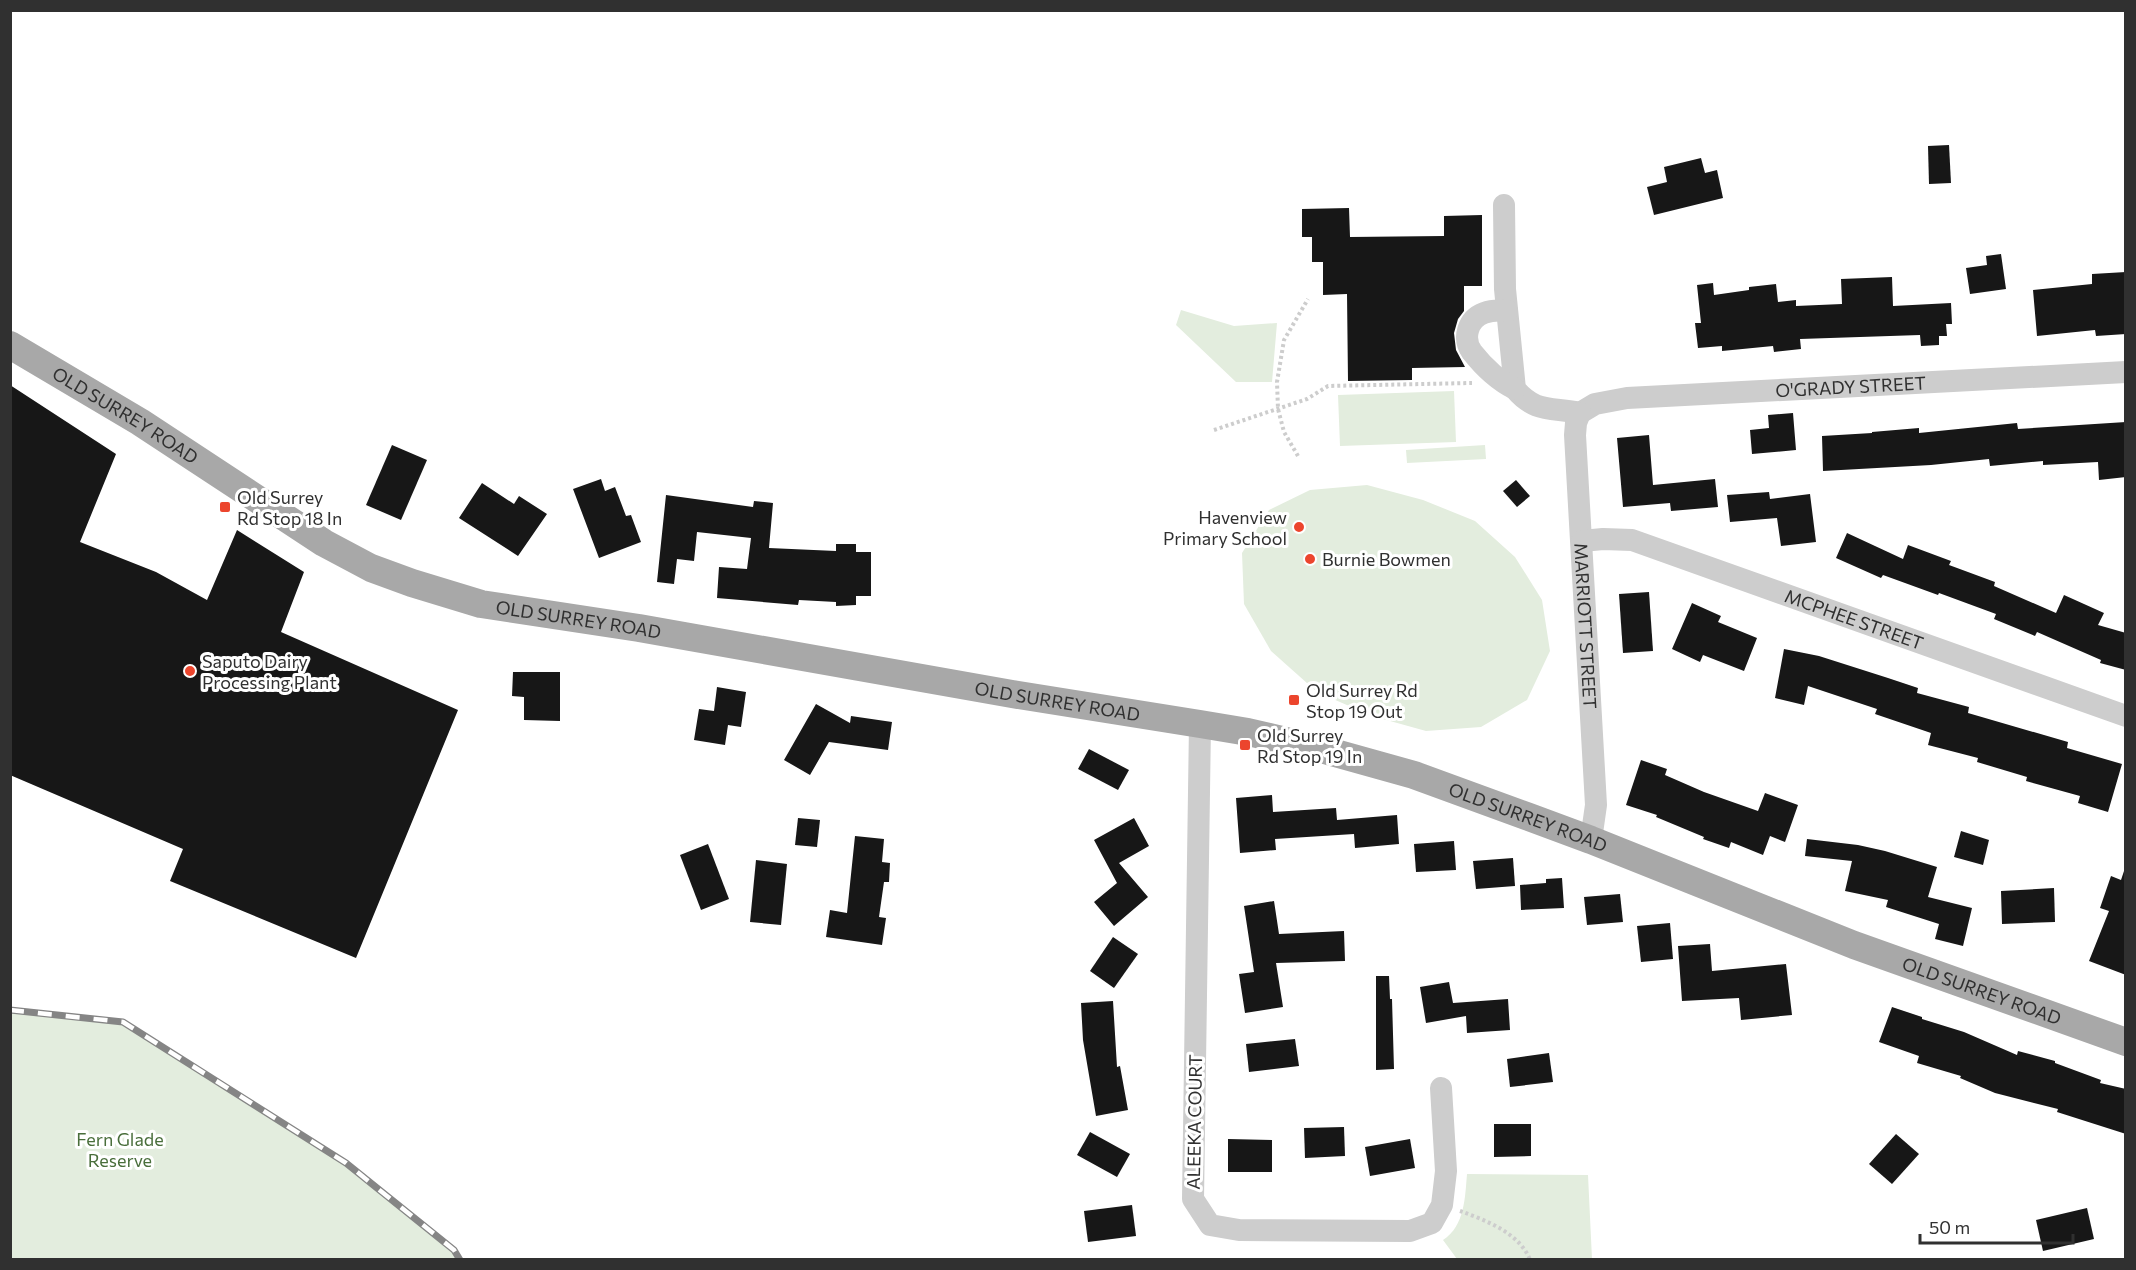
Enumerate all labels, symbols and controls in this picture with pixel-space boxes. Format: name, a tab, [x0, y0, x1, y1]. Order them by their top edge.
street label: OLD SURREY ROAD	[49, 362, 202, 468]
street label: O'GRADY STREET	[1775, 371, 1926, 401]
place label: Old Surrey Rd Stop 18 In	[237, 486, 342, 529]
marker: Old Surrey Rd Stop 18 In	[218, 500, 232, 514]
place label: Havenview Primary School	[1163, 506, 1287, 549]
marker: Havenview Primary School	[1292, 520, 1306, 534]
street label: MARRIOTT STREET	[1570, 542, 1602, 710]
place label: Burnie Bowmen	[1322, 548, 1451, 570]
marker: Burnie Bowmen	[1303, 552, 1317, 566]
street label: MCPHEE STREET	[1782, 584, 1927, 654]
street label: OLD SURREY ROAD	[494, 595, 663, 643]
place label: Saputo Dairy Processing Plant	[202, 650, 337, 693]
marker: Saputo Dairy Processing Plant	[183, 664, 197, 678]
street label: OLD SURREY ROAD	[973, 677, 1142, 725]
place label: Old Surrey Rd Stop 19 Out	[1306, 679, 1418, 722]
marker: Old Surrey Rd Stop 19 Out	[1287, 693, 1301, 707]
place label: Old Surrey Rd Stop 19 In	[1257, 724, 1362, 767]
marker: Old Surrey Rd Stop 19 In	[1238, 738, 1252, 752]
street label: OLD SURREY ROAD	[1446, 778, 1610, 856]
street label: OLD SURREY ROAD	[1899, 952, 2064, 1029]
street label: ALEEKA COURT	[1182, 1054, 1206, 1190]
park label: Fern Glade Reserve	[76, 1128, 164, 1171]
scale bar	[1920, 1207, 2073, 1245]
text: 50 m	[1929, 1216, 1970, 1238]

